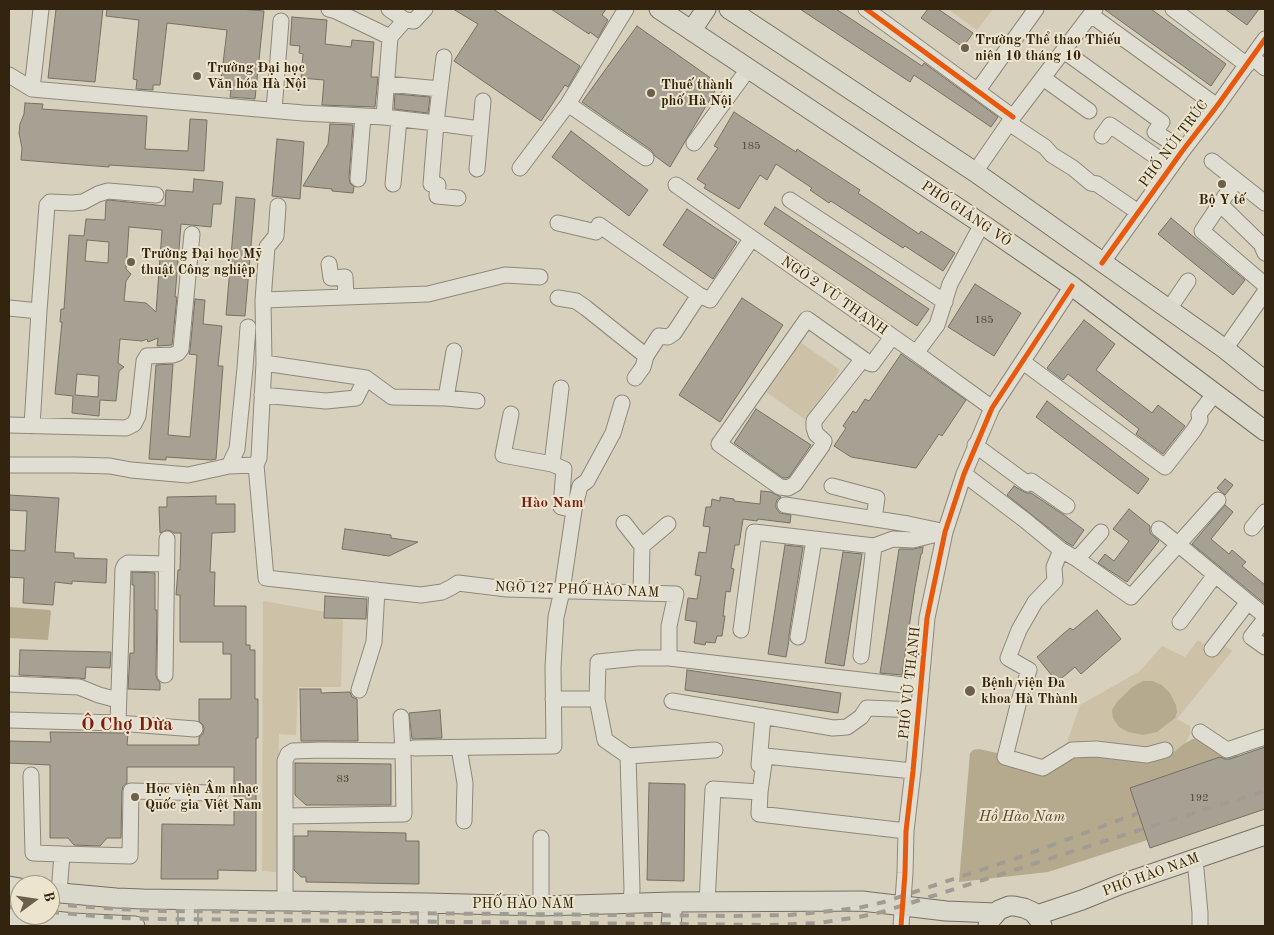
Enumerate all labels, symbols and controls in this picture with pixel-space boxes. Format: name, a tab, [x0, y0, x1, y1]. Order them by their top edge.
place label: Trường Thể thao Thiếu niên 10 tháng 10	[975, 32, 1121, 64]
marker: Trường Thể thao Thiếu niên 10 tháng 10	[959, 42, 971, 54]
place label: Trường Đại học Văn hóa Hà Nội	[207, 60, 306, 92]
marker: Trường Đại học Văn hóa Hà Nội	[191, 70, 203, 82]
place label: Thuế thành phố Hà Nội	[661, 77, 733, 110]
marker: Thuế thành phố Hà Nội	[645, 87, 657, 99]
street label: PHỐ NÚI TRÚC	[1136, 97, 1212, 191]
house number: 185	[741, 139, 761, 153]
street label: PHỐ GIẢNG VÕ	[918, 178, 1014, 250]
marker: Bộ Y tế	[1216, 178, 1228, 190]
place label: Bộ Y tế	[1199, 192, 1245, 208]
place label: Trường Đại học Mỹ thuật Công nghiệp	[141, 246, 263, 278]
street label: NGÕ 2 VŨ THẠNH	[778, 253, 890, 339]
marker: Trường Đại học Mỹ thuật Công nghiệp	[125, 256, 137, 268]
house number: 185	[974, 313, 994, 327]
district label: Hào Nam	[521, 494, 583, 512]
street label: NGÕ 127 PHỐ HÀO NAM	[494, 579, 660, 601]
street label: PHỐ VŨ THẠNH	[896, 626, 924, 740]
place label: Bệnh viện Đa khoa Hà Thành	[981, 675, 1078, 708]
marker: Bệnh viện Đa khoa Hà Thành	[963, 684, 977, 698]
district label: Ô Chợ Dừa	[81, 714, 173, 736]
house number: 83	[337, 772, 349, 786]
place label: Học viện Âm nhạc Quốc gia Việt Nam	[145, 781, 262, 814]
marker: Học viện Âm nhạc Quốc gia Việt Nam	[129, 791, 141, 803]
house number: 192	[1189, 791, 1209, 805]
water label: Hồ Hào Nam	[979, 808, 1065, 826]
street label: PHỐ HÀO NAM	[1100, 850, 1202, 900]
north arrow	[10, 875, 60, 925]
text: B	[41, 890, 57, 903]
street label: PHỐ HÀO NAM	[472, 896, 574, 912]

